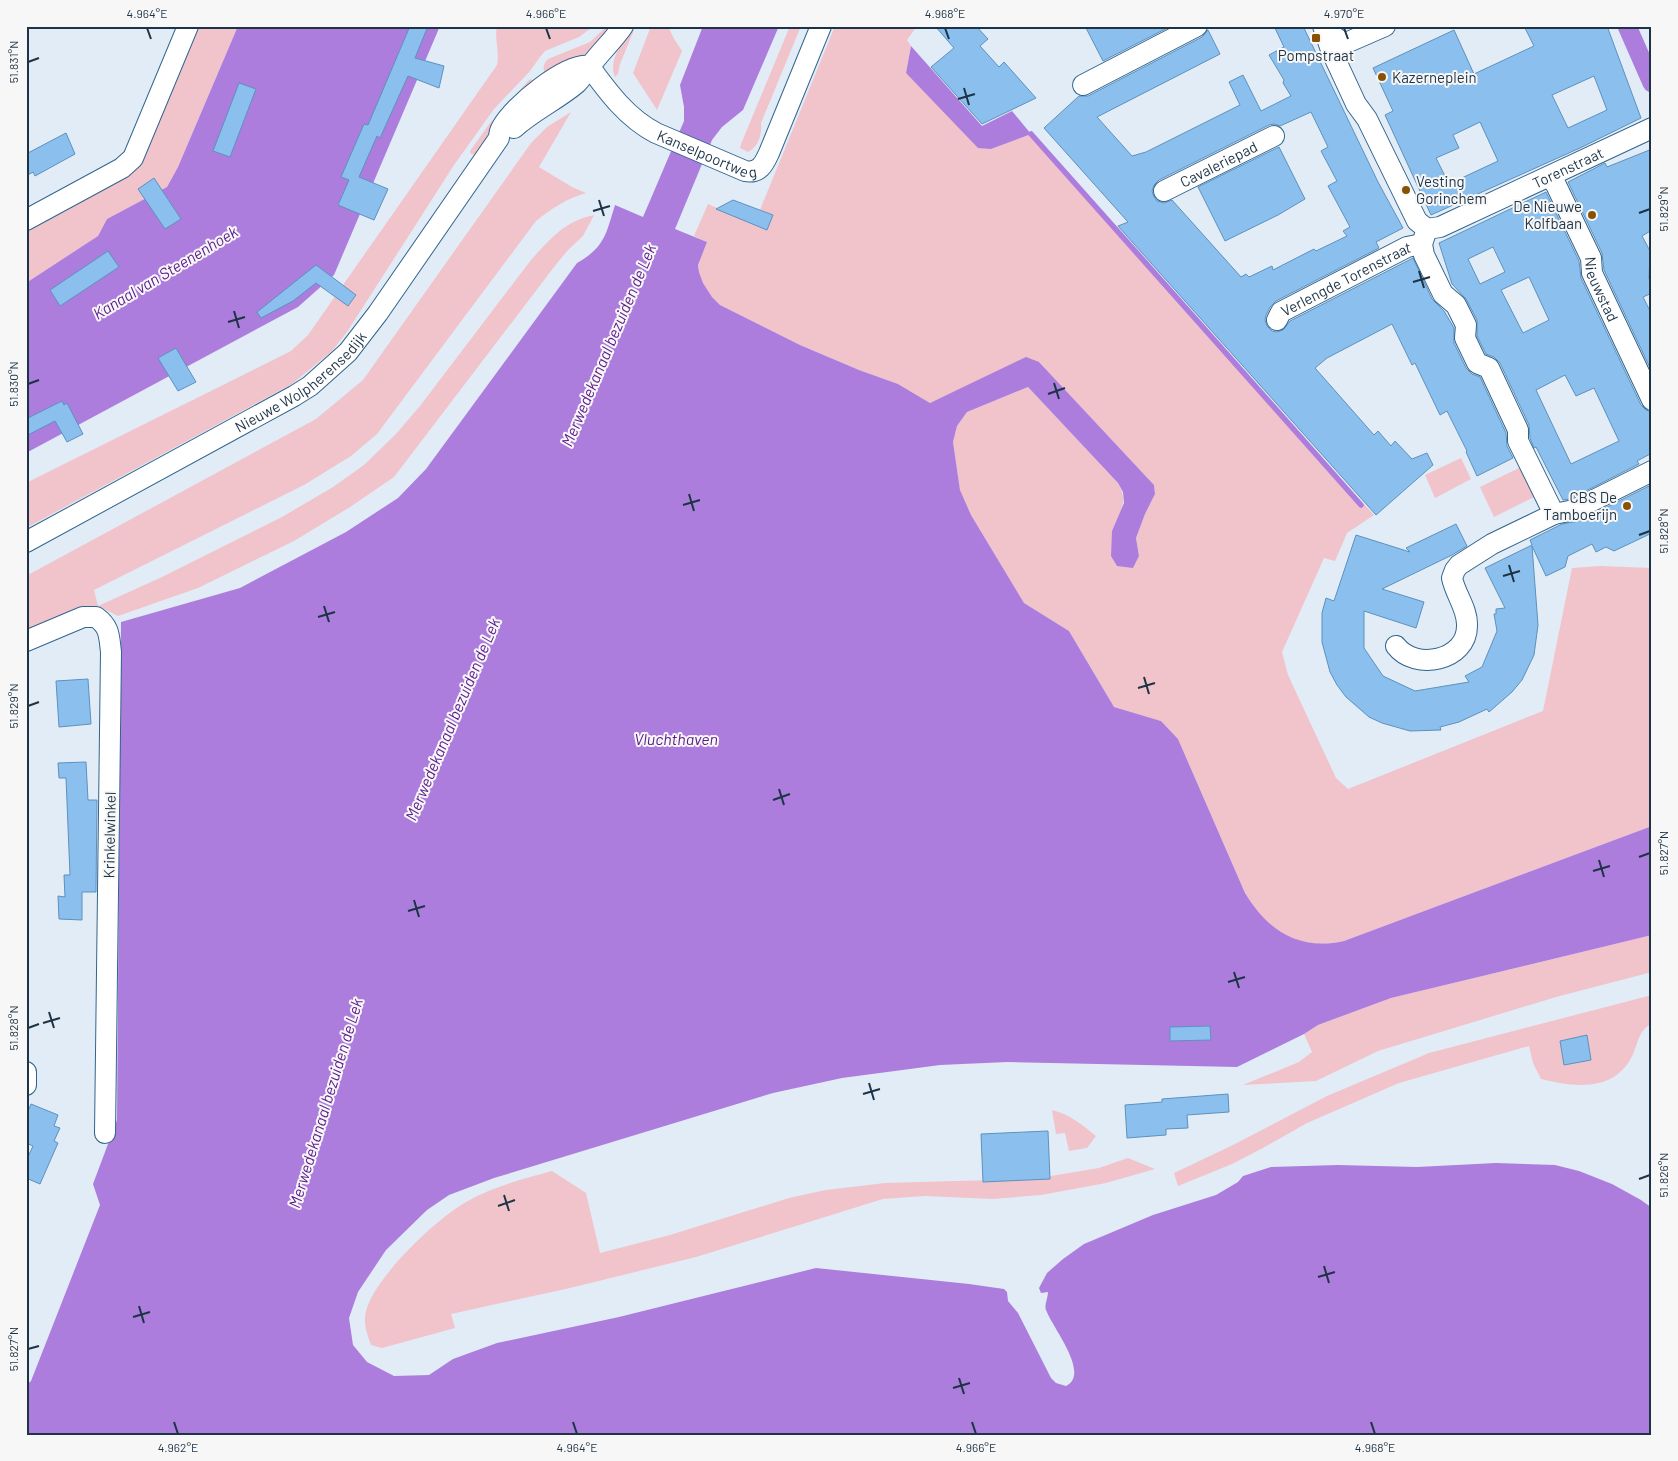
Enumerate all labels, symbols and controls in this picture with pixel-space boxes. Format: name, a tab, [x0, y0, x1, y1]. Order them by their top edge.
text: 4.964°E	[127, 6, 167, 20]
text: 4.966°E	[526, 6, 566, 20]
text: 4.968°E	[925, 6, 965, 20]
text: 4.970°E	[1324, 6, 1364, 20]
marker: Pompstraat	[1310, 32, 1322, 44]
text: 51.831°N	[6, 41, 20, 83]
place label: Pompstraat	[1278, 46, 1354, 64]
place label: Kazerneplein	[1392, 68, 1477, 86]
marker: Kazerneplein	[1376, 71, 1388, 83]
street label: Kanselpoortweg	[655, 126, 758, 181]
street label: Cavaleriepad	[1177, 137, 1260, 191]
street label: Torenstraat	[1529, 143, 1606, 192]
place label: Vesting Gorinchem	[1416, 172, 1487, 207]
marker: Vesting Gorinchem	[1400, 184, 1412, 196]
text: 51.829°N	[1656, 187, 1670, 232]
place label: De Nieuwe Kolfbaan	[1513, 197, 1582, 232]
marker: De Nieuwe Kolfbaan	[1586, 209, 1598, 221]
water label: Kanaal van Steenenhoek	[89, 221, 241, 323]
street label: Verlengde Torenstraat	[1278, 237, 1412, 320]
water label: Merwedekanaal bezuiden de Lek	[557, 241, 659, 449]
street label: Nieuwstad	[1582, 256, 1623, 324]
street label: Nieuwe Wolpherensedijk	[232, 327, 370, 436]
text: 51.830°N	[6, 361, 20, 407]
place label: CBS De Tamboerijn	[1543, 488, 1617, 523]
marker: CBS De Tamboerijn	[1621, 500, 1633, 512]
text: 51.828°N	[1656, 509, 1670, 554]
water label: Merwedekanaal bezuiden de Lek	[401, 615, 503, 823]
text: 51.829°N	[6, 684, 20, 729]
water label: Vluchthaven	[634, 729, 718, 748]
street label: Krinkelwinkel	[99, 792, 119, 878]
text: 51.827°N	[1656, 831, 1670, 875]
water label: Merwedekanaal bezuiden de Lek	[284, 996, 366, 1210]
text: 51.828°N	[6, 1006, 20, 1051]
text: 51.826°N	[1656, 1153, 1670, 1197]
text: 51.827°N	[6, 1327, 20, 1371]
text: 4.962°E	[158, 1440, 198, 1454]
text: 4.964°E	[557, 1440, 597, 1454]
text: 4.966°E	[956, 1440, 996, 1454]
text: 4.968°E	[1355, 1440, 1395, 1454]

